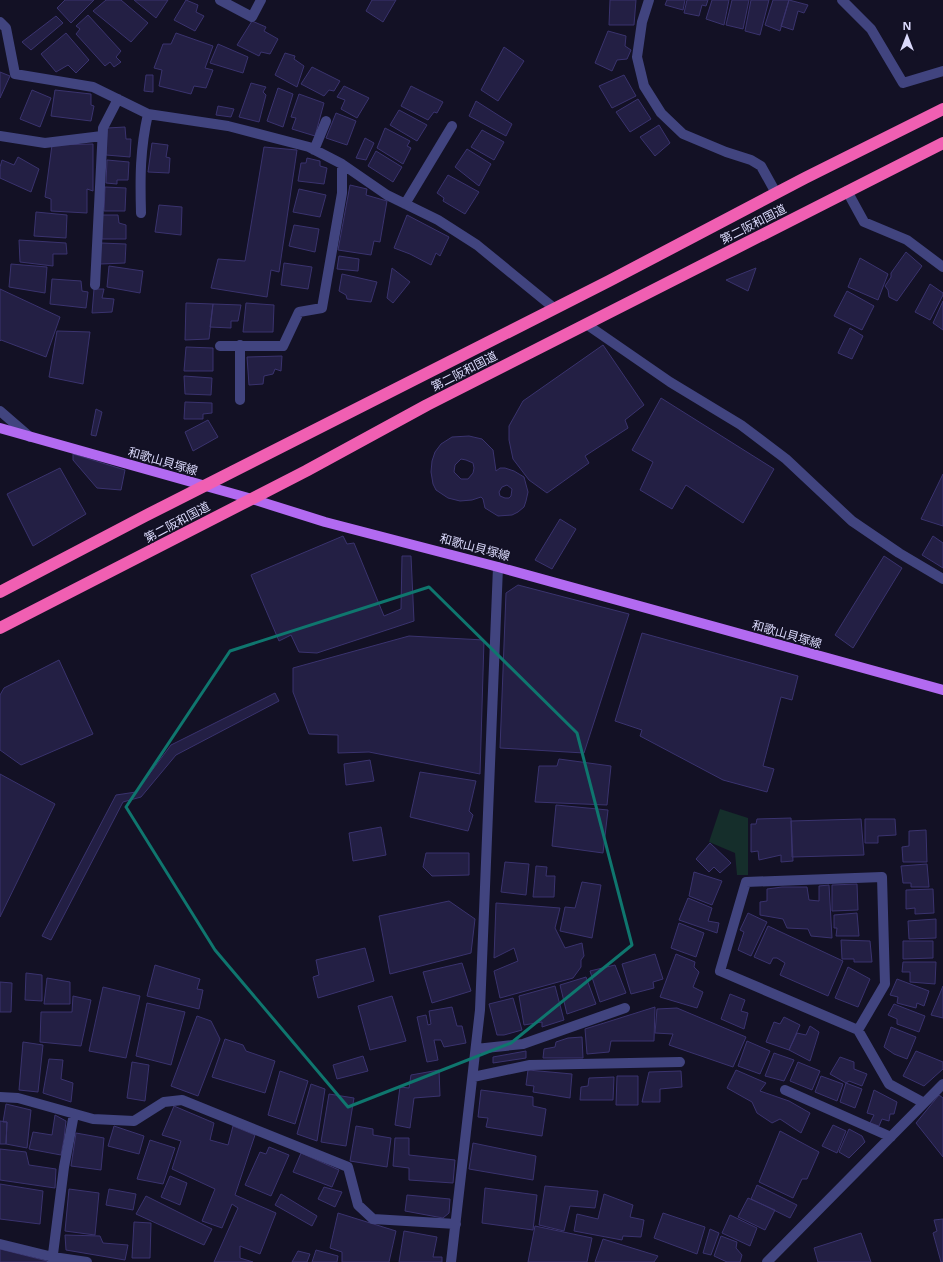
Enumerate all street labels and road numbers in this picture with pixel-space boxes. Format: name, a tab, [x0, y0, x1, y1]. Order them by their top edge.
street label: 第二阪和国道	[717, 200, 789, 248]
street label: 第二阪和国道	[428, 347, 500, 395]
street label: 和歌山貝塚線	[126, 443, 200, 479]
street label: 第二阪和国道	[141, 498, 213, 546]
street label: 和歌山貝塚線	[438, 529, 512, 565]
street label: 和歌山貝塚線	[750, 616, 824, 652]

